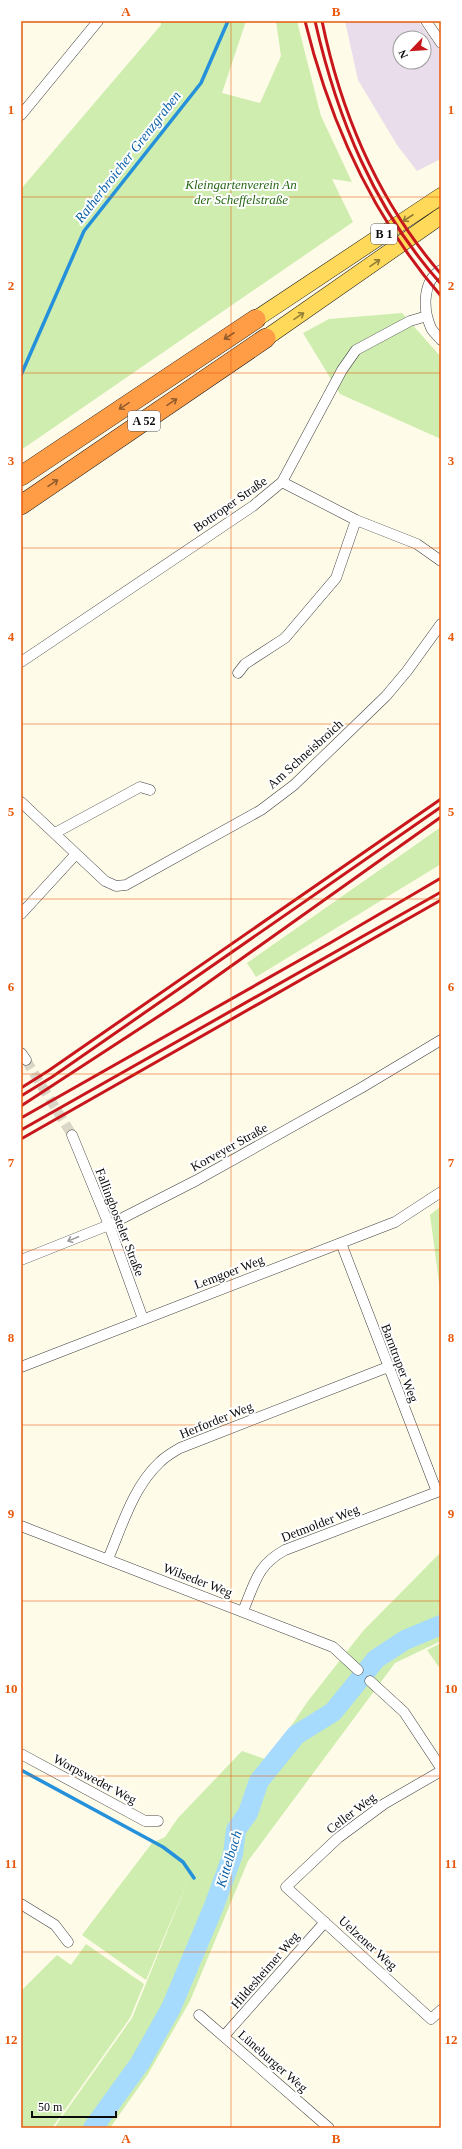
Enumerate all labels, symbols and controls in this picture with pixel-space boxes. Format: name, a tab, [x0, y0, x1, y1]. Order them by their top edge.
text: A	[121, 4, 131, 19]
text: B	[332, 4, 341, 19]
north arrow	[392, 30, 432, 70]
text: N	[396, 48, 410, 60]
water label: Ratherbroicher Grenzgraben	[71, 88, 184, 226]
text: 1	[8, 102, 14, 117]
text: 1	[448, 102, 454, 117]
park label: Kleingartenverein An der Scheffelstraße	[184, 177, 297, 207]
one-way arrow	[403, 214, 414, 222]
road number: B 1	[371, 224, 397, 244]
one-way arrow	[369, 259, 380, 267]
text: 2	[8, 278, 14, 293]
text: 2	[448, 278, 454, 293]
one-way arrow	[293, 312, 304, 320]
one-way arrow	[224, 332, 235, 340]
one-way arrow	[166, 398, 177, 406]
one-way arrow	[118, 403, 130, 411]
road number: A 52	[128, 411, 160, 431]
text: 3	[8, 453, 15, 468]
text: 3	[448, 453, 455, 468]
street label: Bottroper Straße	[190, 473, 270, 535]
one-way arrow	[47, 479, 58, 487]
text: 4	[8, 629, 15, 644]
text: 4	[448, 629, 455, 644]
street label: Am Schneisbroich	[264, 716, 346, 792]
text: 5	[8, 804, 15, 819]
text: 5	[448, 804, 455, 819]
text: 6	[8, 979, 15, 994]
text: 6	[448, 979, 455, 994]
street label: Korveyer Straße	[188, 1120, 270, 1174]
text: 7	[8, 1155, 15, 1170]
text: 7	[448, 1155, 455, 1170]
street label: Fallingbosteler Straße	[92, 1166, 148, 1278]
one-way arrow	[67, 1236, 79, 1244]
street label: Lemgoer Weg	[192, 1252, 266, 1292]
street label: Barntruper Weg	[378, 1322, 422, 1405]
text: 8	[8, 1330, 15, 1345]
text: 8	[448, 1330, 455, 1345]
street label: Herforder Weg	[177, 1398, 255, 1442]
street label: Detmolder Weg	[279, 1501, 361, 1545]
text: 9	[8, 1506, 15, 1521]
text: 9	[448, 1506, 455, 1521]
street label: Wilseder Weg	[161, 1560, 235, 1600]
text: 10	[5, 1681, 18, 1696]
text: 10	[445, 1681, 458, 1696]
street label: Worpsweder Weg	[51, 1751, 140, 1807]
street label: Celler Weg	[323, 1789, 379, 1837]
water label: Kittelbach	[213, 1829, 245, 1890]
text: 11	[5, 1856, 17, 1871]
text: 11	[445, 1856, 457, 1871]
street label: Uelzener Weg	[336, 1913, 401, 1973]
street label: Hildesheimer Weg	[228, 1928, 303, 2011]
street label: Lüneburger Weg	[235, 2027, 311, 2095]
text: 12	[5, 2032, 18, 2047]
text: 12	[445, 2032, 458, 2047]
scale bar	[32, 2093, 116, 2119]
text: 50 m	[38, 2100, 63, 2114]
text: A	[121, 2131, 131, 2146]
text: B	[332, 2131, 341, 2146]

